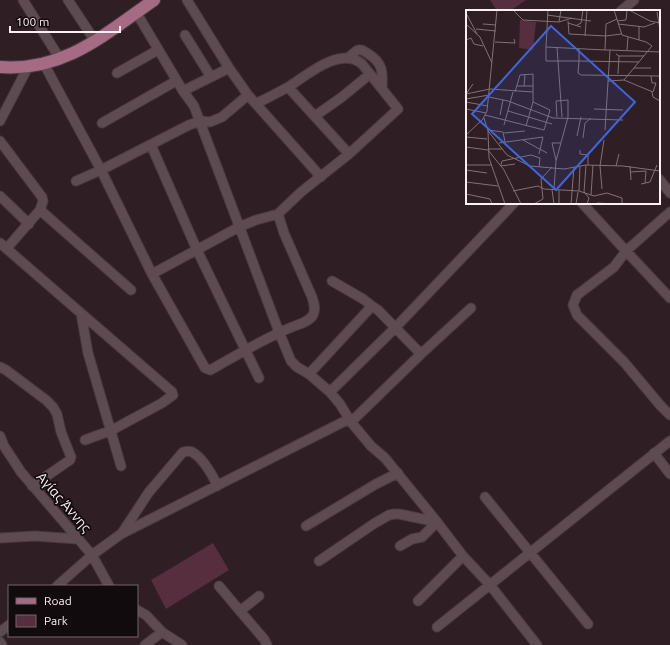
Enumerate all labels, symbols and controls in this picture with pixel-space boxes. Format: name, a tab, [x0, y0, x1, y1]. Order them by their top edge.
scale bar	[10, 8, 120, 34]
inset map	[466, 10, 660, 204]
text: 100 m	[16, 15, 49, 28]
street label: Αγίας Άννης	[34, 469, 95, 536]
legend	[8, 585, 138, 637]
text: Road	[44, 594, 72, 607]
text: Park	[44, 614, 68, 627]

